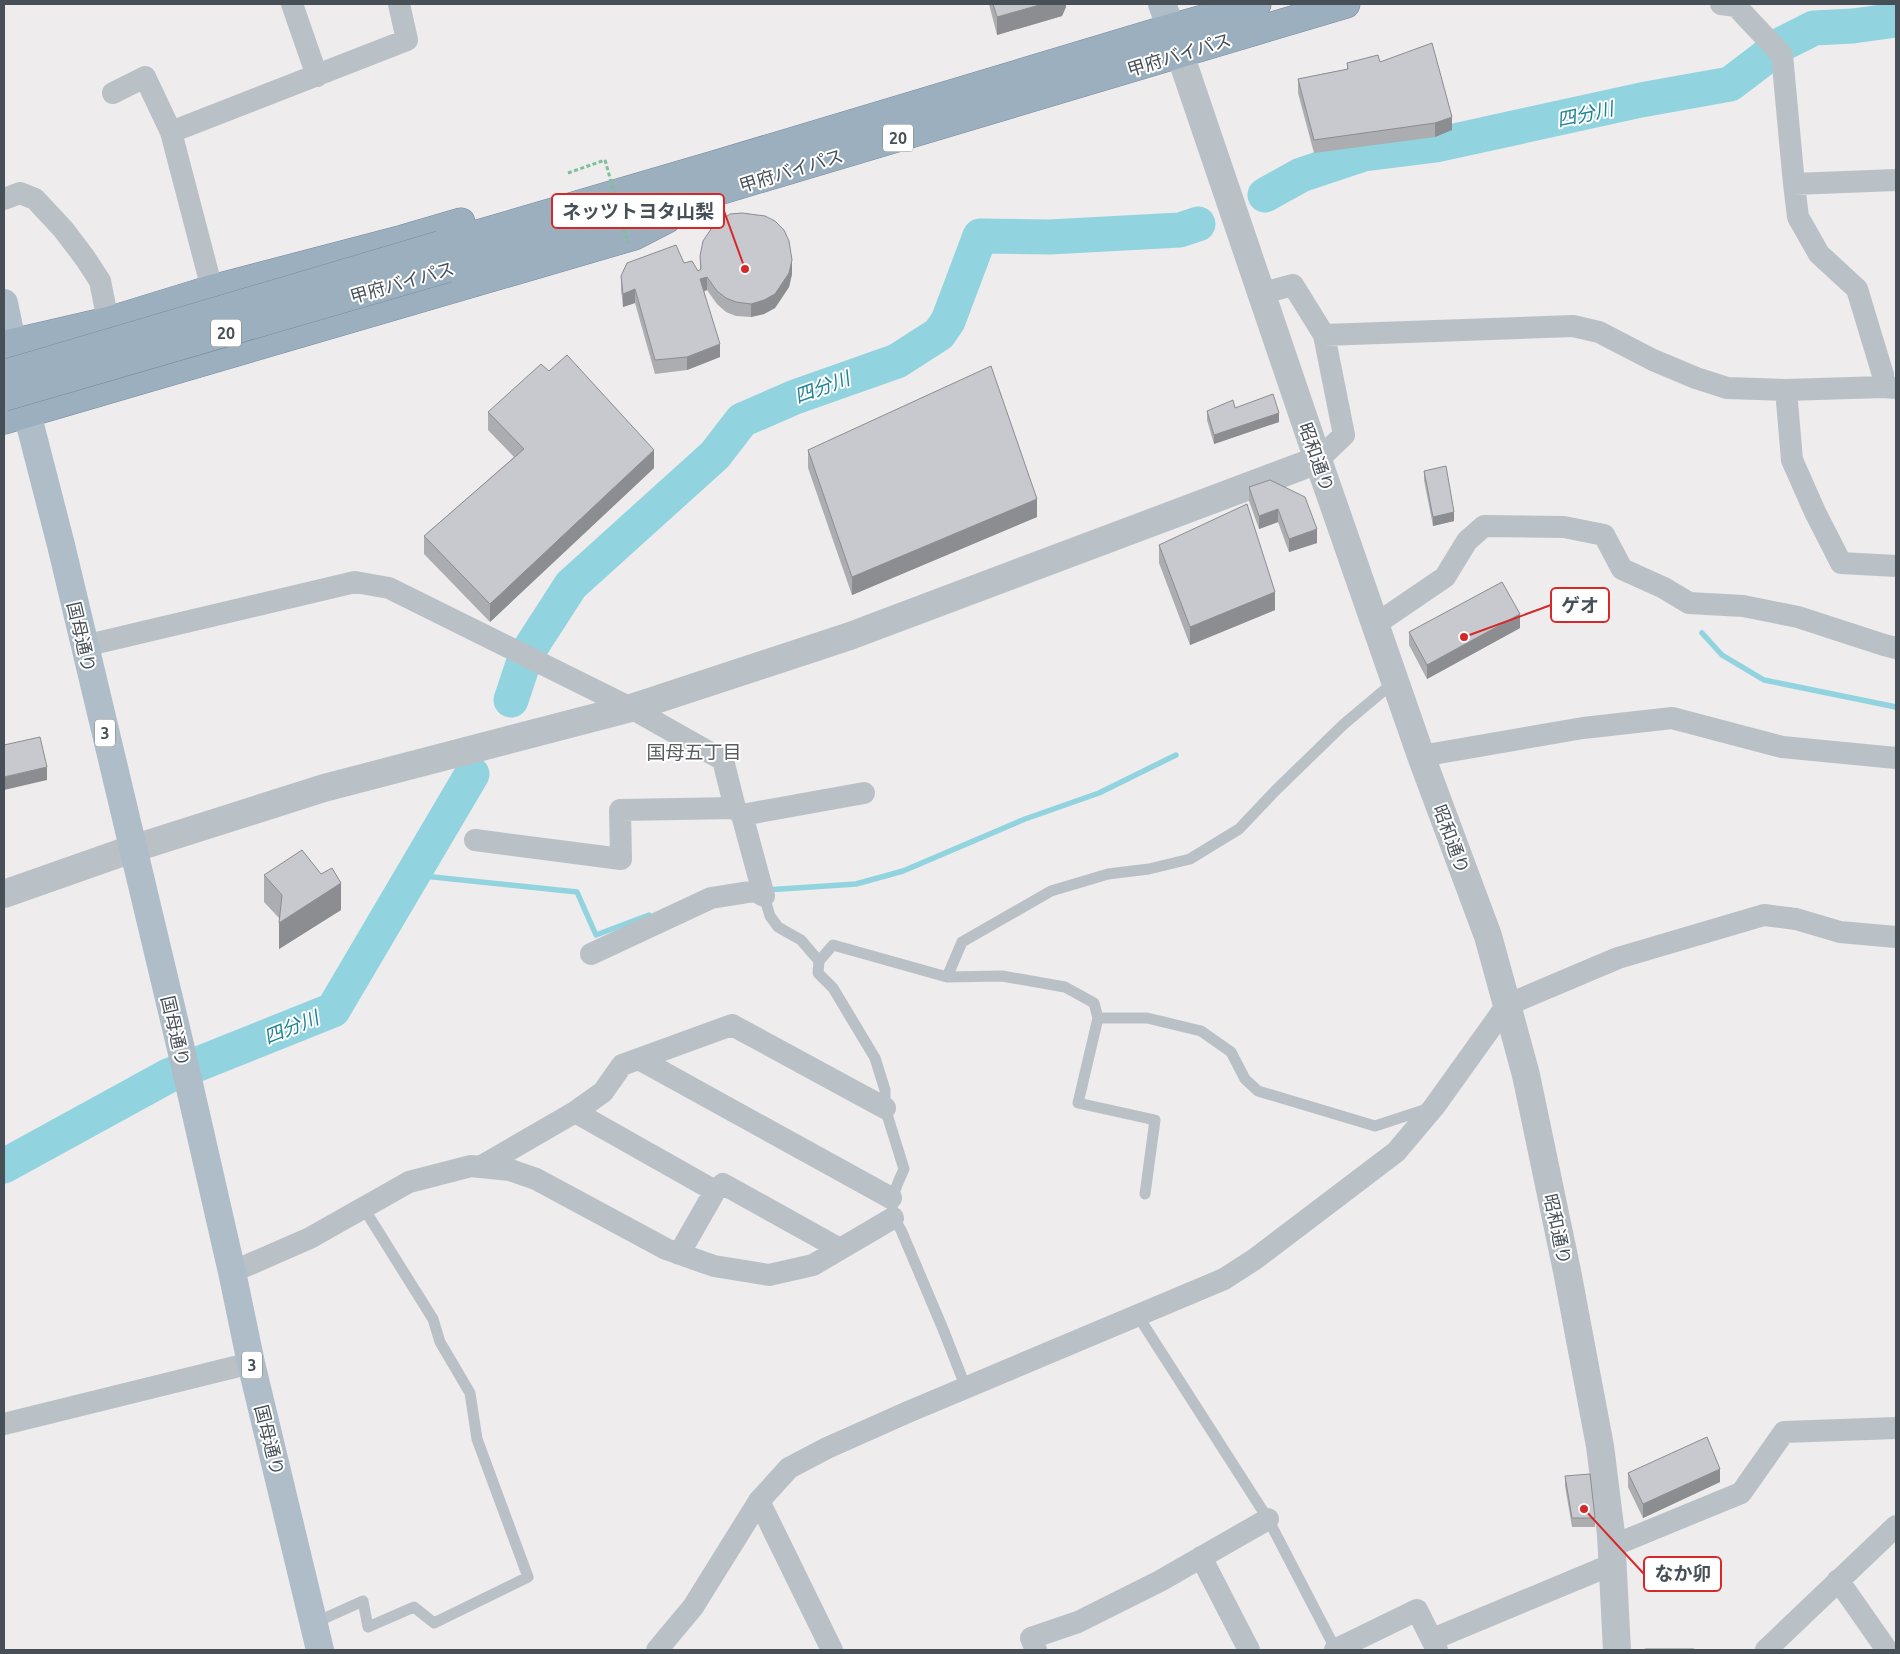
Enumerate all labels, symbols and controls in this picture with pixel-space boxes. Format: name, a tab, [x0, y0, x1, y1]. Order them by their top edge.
street label: 甲府バイパス	[1125, 29, 1233, 79]
water label: 四分川	[1555, 97, 1617, 131]
road number: 20	[883, 125, 913, 152]
street label: 甲府バイパス	[737, 145, 845, 195]
callout: ネッツトヨタ山梨	[552, 194, 724, 228]
text: ネッツトヨタ山梨	[562, 200, 714, 222]
street label: 甲府バイパス	[348, 258, 456, 306]
road number: 20	[211, 319, 241, 346]
water label: 四分川	[791, 366, 854, 407]
street label: 昭和通り	[1296, 420, 1338, 494]
callout: ゲオ	[1551, 588, 1609, 622]
text: ゲオ	[1561, 594, 1599, 616]
street label: 国母通り	[64, 600, 100, 674]
road number: 3	[95, 720, 115, 746]
district label: 国母五丁目	[646, 741, 742, 763]
street label: 昭和通り	[1430, 802, 1474, 876]
street label: 国母通り	[158, 994, 194, 1068]
water label: 四分川	[260, 1005, 323, 1048]
street label: 昭和通り	[1541, 1192, 1575, 1266]
road number: 3	[242, 1352, 262, 1378]
street label: 国母通り	[252, 1403, 288, 1477]
callout: なか卯	[1644, 1557, 1721, 1591]
text: なか卯	[1654, 1562, 1712, 1584]

